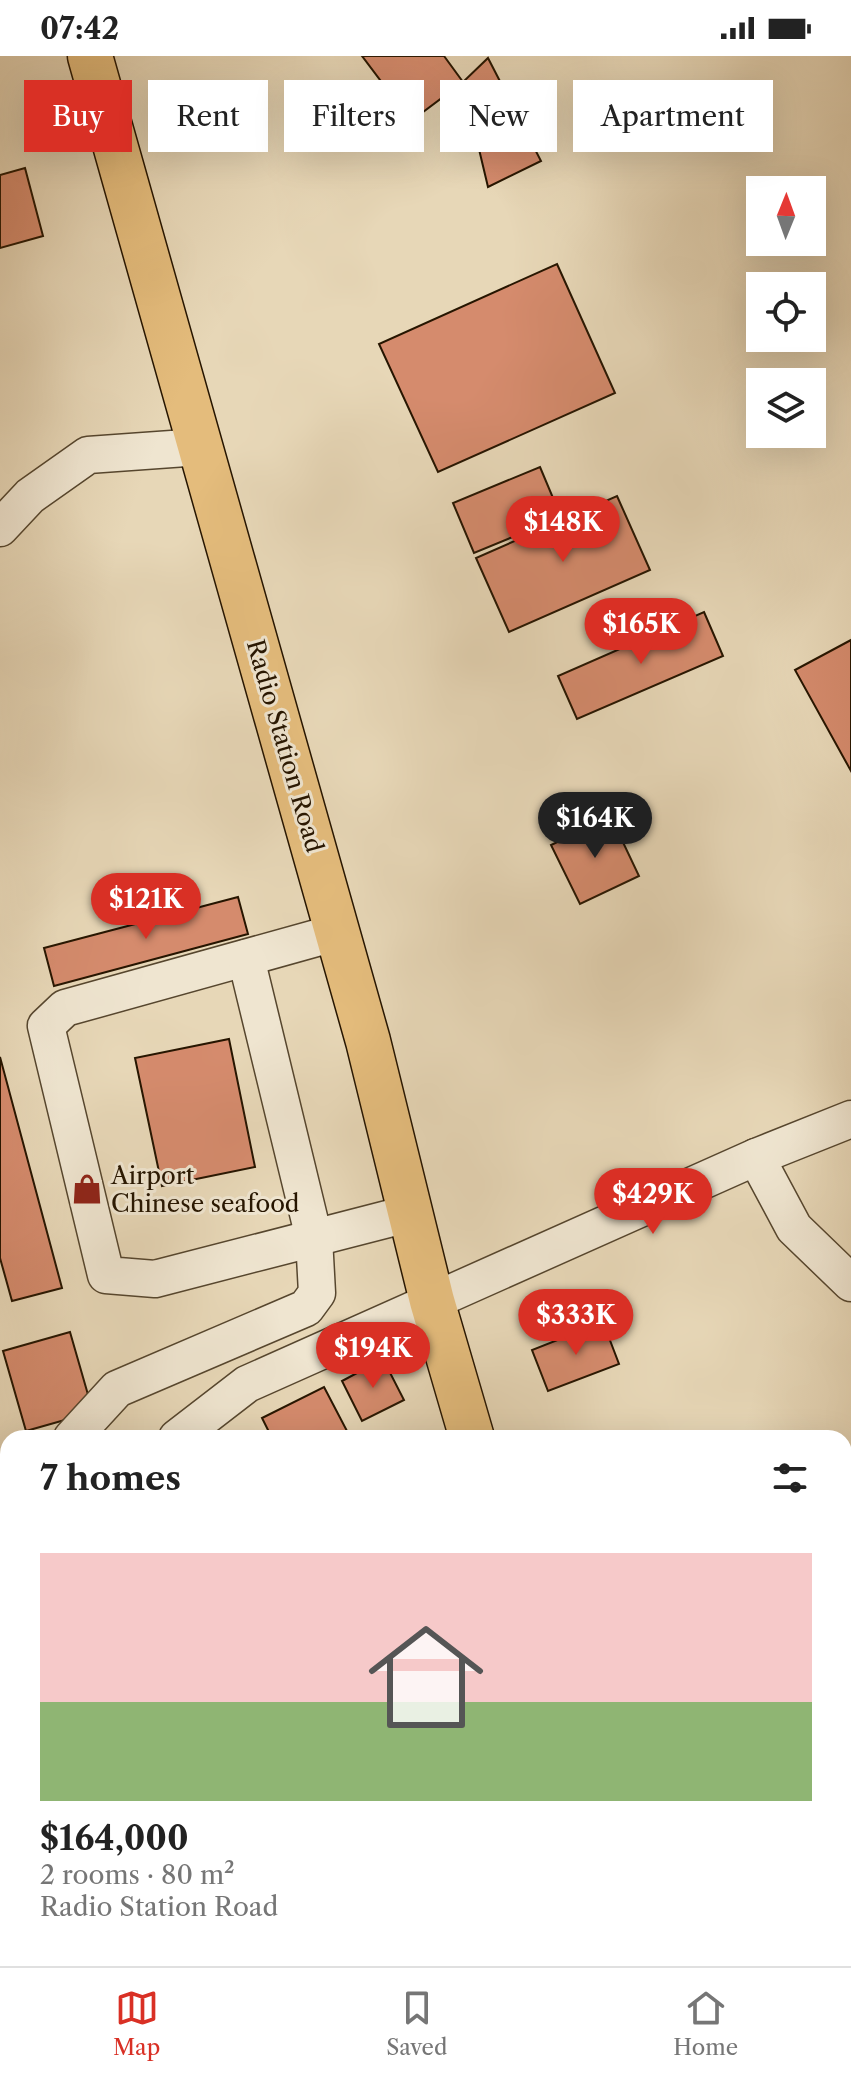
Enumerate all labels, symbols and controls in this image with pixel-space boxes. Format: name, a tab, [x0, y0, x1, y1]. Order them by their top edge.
text: 07:42	[40, 10, 119, 47]
chip: Buy	[24, 80, 132, 152]
chip: Rent	[148, 80, 268, 152]
chip: Filters	[284, 80, 424, 152]
chip: New	[440, 80, 557, 152]
chip: Apartment	[573, 80, 773, 152]
north arrow	[746, 176, 826, 256]
map controls	[746, 176, 826, 448]
button: locate	[746, 272, 826, 352]
button: layers	[746, 368, 826, 448]
pin: $148K	[507, 496, 619, 564]
text: $148K	[524, 506, 602, 538]
pin: $165K	[585, 598, 697, 666]
text: $165K	[603, 608, 679, 640]
street label: Radio Station Road	[241, 636, 329, 856]
pin: $164K	[539, 792, 651, 860]
text: $164K	[556, 802, 634, 834]
pin: $121K	[90, 873, 202, 941]
text: $121K	[109, 883, 183, 915]
place label: Airport Chinese seafood	[110, 1161, 300, 1218]
pin: $429K	[597, 1168, 709, 1236]
shop icon: Airport Chinese seafood	[70, 1172, 104, 1206]
text: $429K	[612, 1178, 694, 1210]
pin: $333K	[520, 1289, 632, 1357]
text: $333K	[536, 1299, 616, 1331]
pin: $194K	[317, 1322, 429, 1390]
text: $194K	[334, 1332, 412, 1364]
icon: filters	[768, 1456, 812, 1500]
text: 7 homes	[40, 1457, 181, 1499]
icon: home	[354, 1605, 498, 1749]
text: $164,000	[40, 1817, 189, 1859]
text: 2 rooms · 80 m²	[40, 1859, 235, 1891]
text: Radio Station Road	[40, 1891, 278, 1923]
tab: Map	[113, 1986, 160, 2061]
tab: Saved	[386, 1986, 447, 2061]
tab: Home	[673, 1986, 738, 2061]

